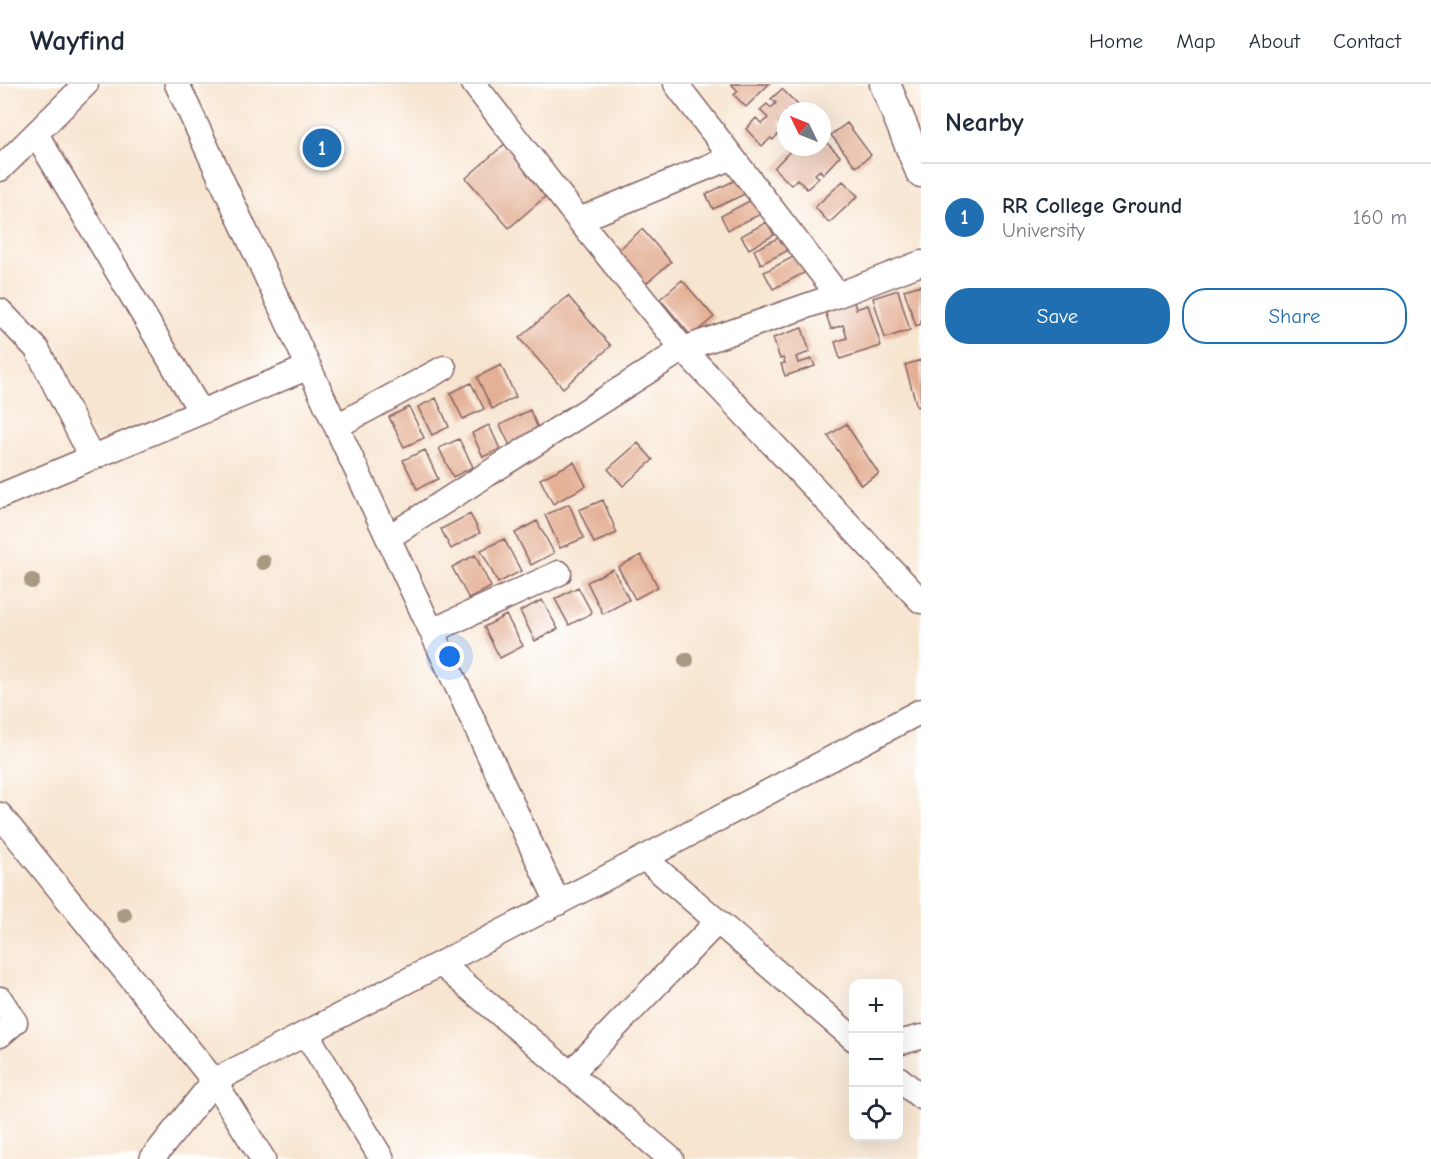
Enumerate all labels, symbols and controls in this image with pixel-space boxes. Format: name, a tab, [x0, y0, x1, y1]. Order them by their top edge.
text: Wayfind	[30, 25, 125, 57]
text: Home	[1089, 29, 1143, 53]
text: Map	[1176, 29, 1216, 53]
text: About	[1249, 29, 1300, 53]
text: Contact	[1333, 29, 1401, 53]
north arrow	[777, 102, 831, 156]
text: Nearby	[945, 108, 1024, 138]
pin: 1	[302, 126, 342, 170]
text: RR College Ground	[1002, 193, 1182, 219]
text: 1	[961, 206, 968, 229]
text: 160 m	[1353, 206, 1407, 229]
text: University	[1002, 219, 1085, 242]
button: Save	[945, 288, 1170, 344]
button: Share	[1182, 288, 1407, 344]
your location	[435, 642, 464, 671]
map controls	[849, 979, 903, 1141]
button: +	[849, 979, 903, 1033]
button: −	[849, 1033, 903, 1087]
button: locate	[849, 1087, 903, 1141]

